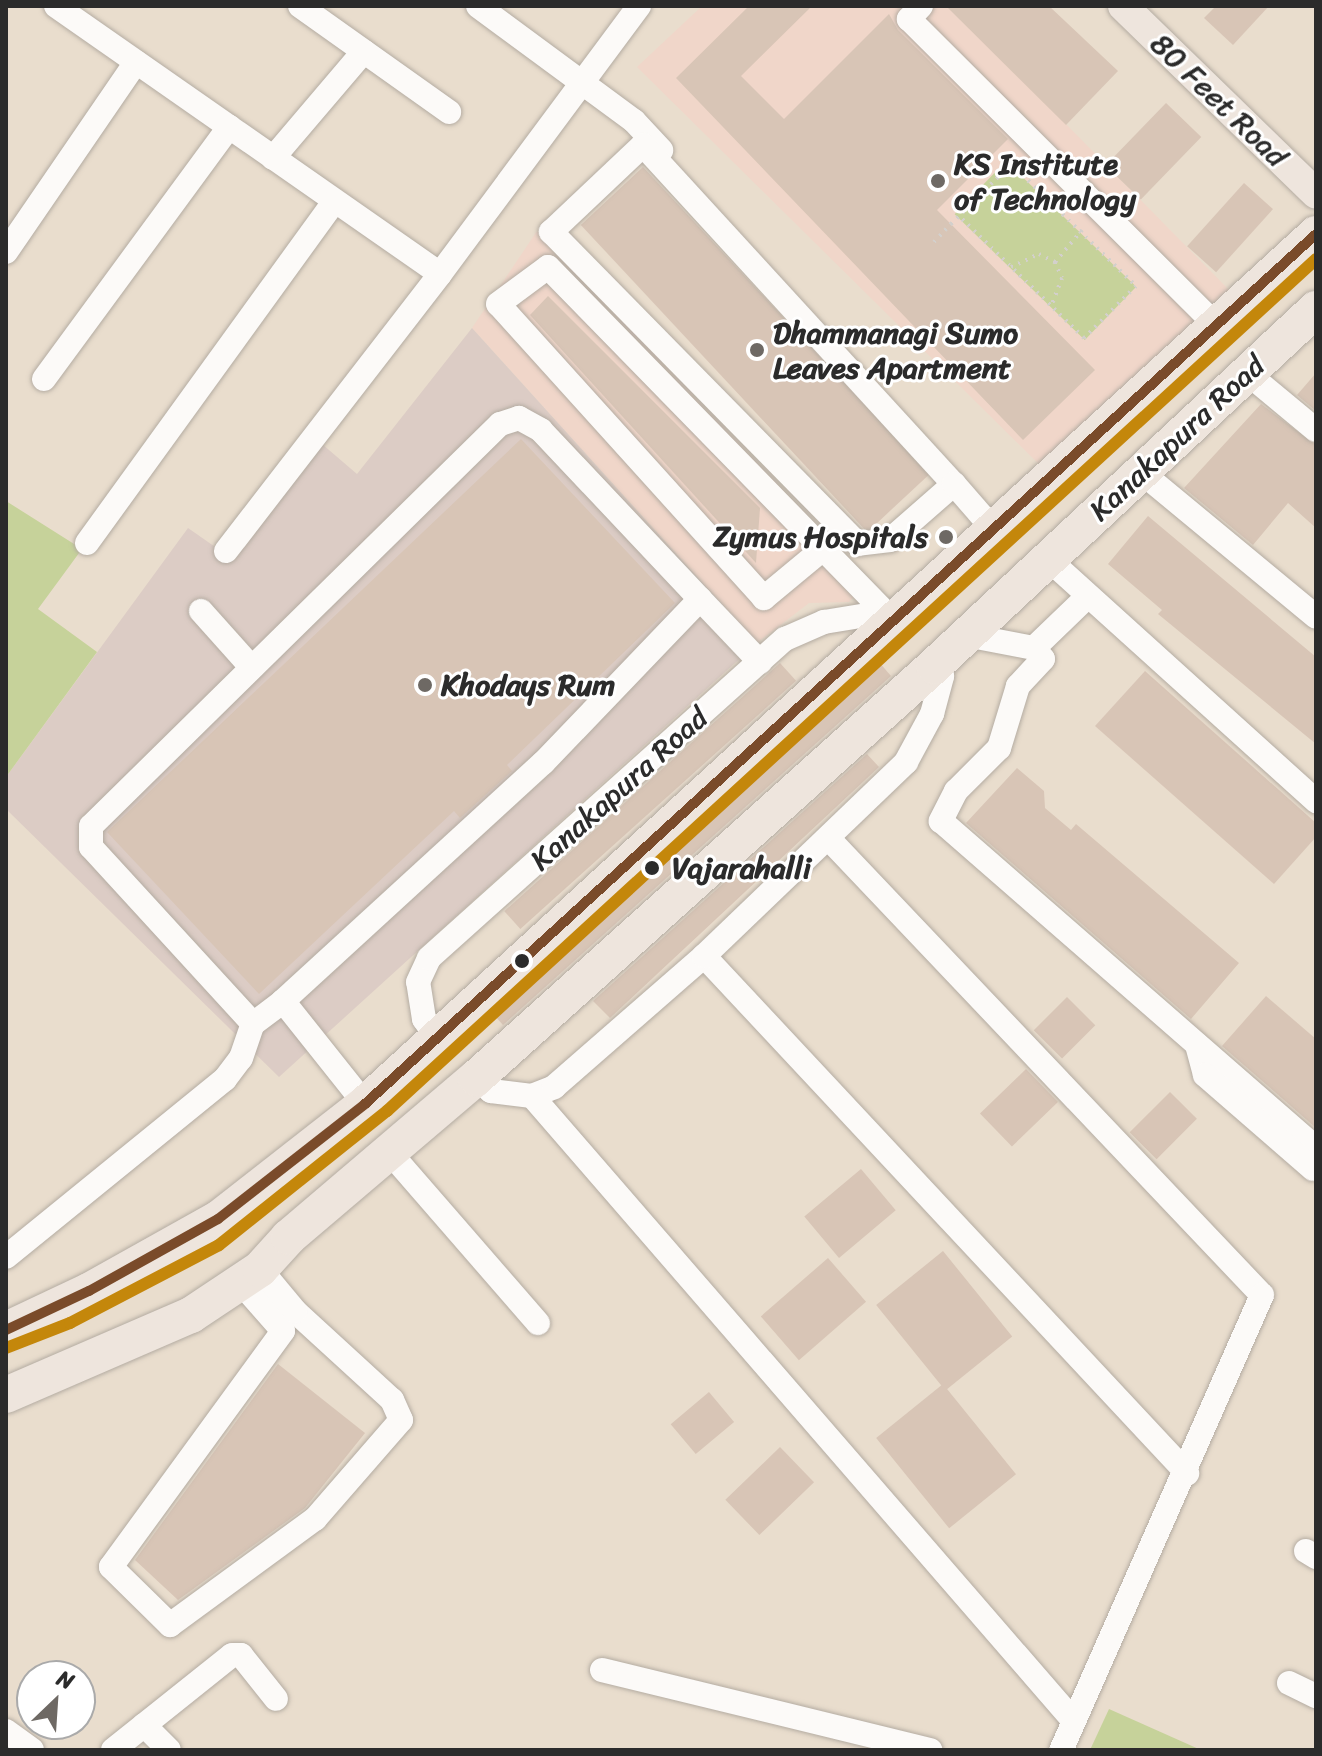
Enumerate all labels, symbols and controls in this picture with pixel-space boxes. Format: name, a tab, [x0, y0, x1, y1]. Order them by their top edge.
street label: 80 Feet Road	[1143, 25, 1295, 175]
place label: KS Institute of Technology	[954, 146, 1136, 216]
marker: KS Institute of Technology	[929, 172, 947, 190]
place label: Dhammanagi Sumo Leaves Apartment	[773, 315, 1019, 386]
marker: Dhammanagi Sumo Leaves Apartment	[748, 341, 766, 359]
street label: Kanakapura Road	[1082, 347, 1272, 529]
place label: Zymus Hospitals	[713, 519, 928, 555]
marker: Zymus Hospitals	[935, 526, 957, 548]
place label: Khodays Rum	[441, 667, 615, 703]
marker: Khodays Rum	[416, 676, 434, 694]
street label: Kanakapura Road	[523, 700, 715, 878]
place label: Vajarahalli	[672, 850, 811, 886]
marker: Vajarahalli	[639, 855, 665, 881]
unlabelled marker	[514, 953, 530, 969]
text: N	[50, 1659, 81, 1701]
north arrow	[16, 1660, 96, 1740]

